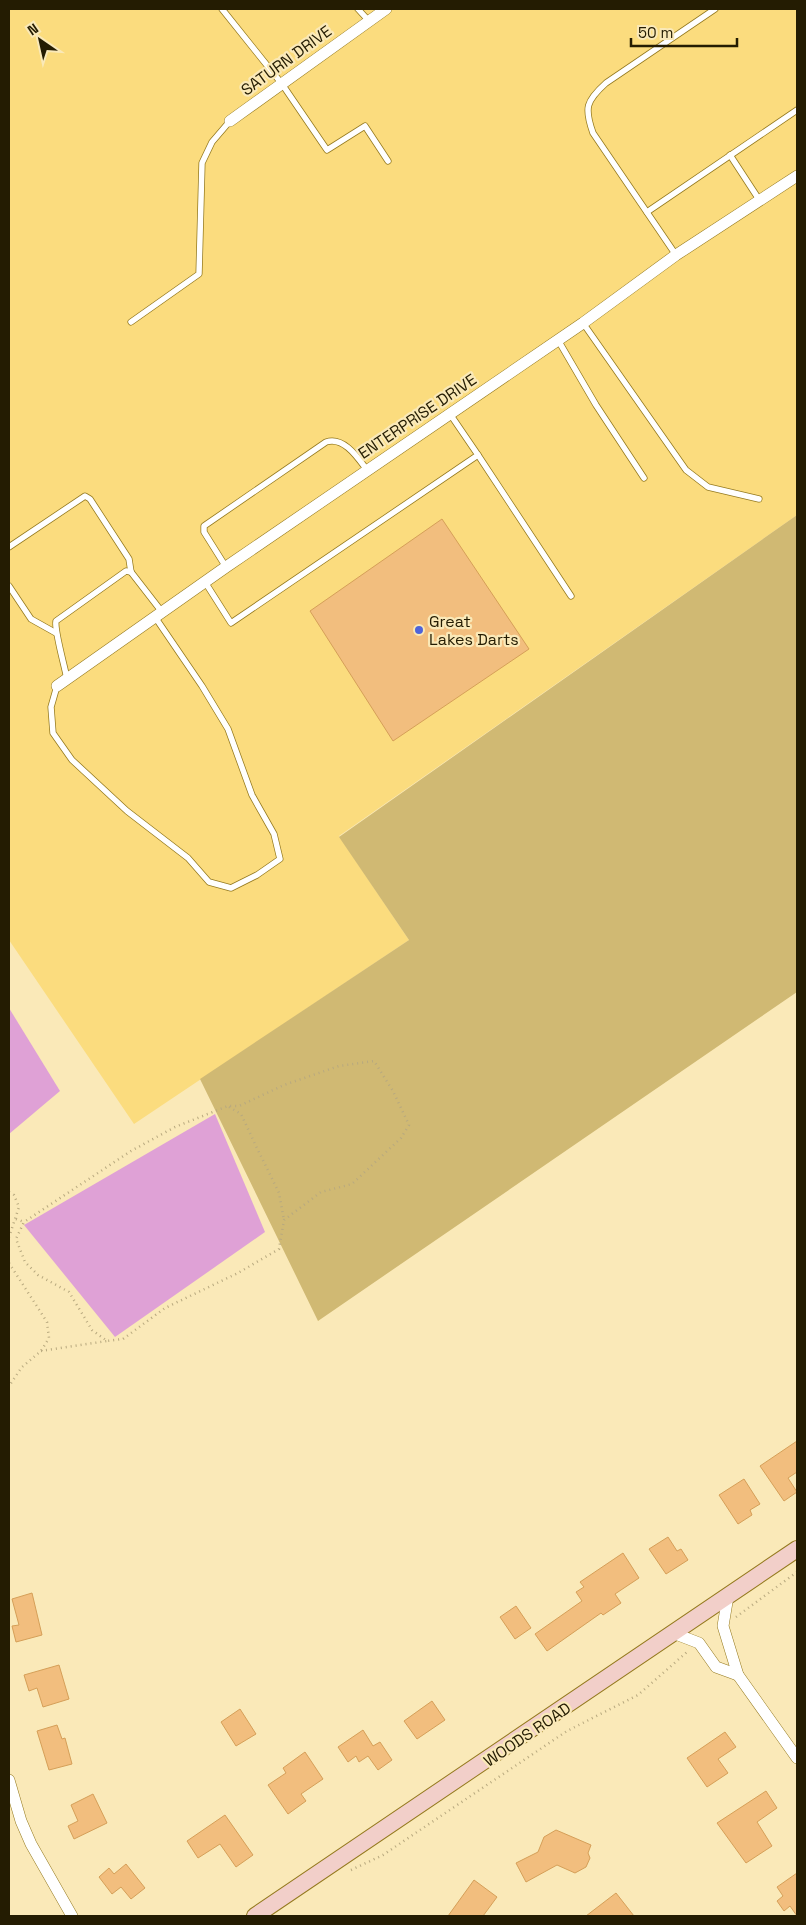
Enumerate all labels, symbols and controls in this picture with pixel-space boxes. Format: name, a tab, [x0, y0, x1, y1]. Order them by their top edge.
north arrow	[15, 15, 65, 65]
scale bar	[631, 15, 737, 47]
text: N	[24, 19, 42, 39]
street label: SATURN DRIVE	[237, 20, 336, 100]
text: 50 m	[638, 23, 673, 42]
street label: ENTERPRISE DRIVE	[354, 369, 480, 464]
place label: Great Lakes Darts	[429, 611, 519, 650]
marker: Great Lakes Darts	[413, 624, 425, 636]
street label: WOODS ROAD	[480, 1698, 575, 1771]

